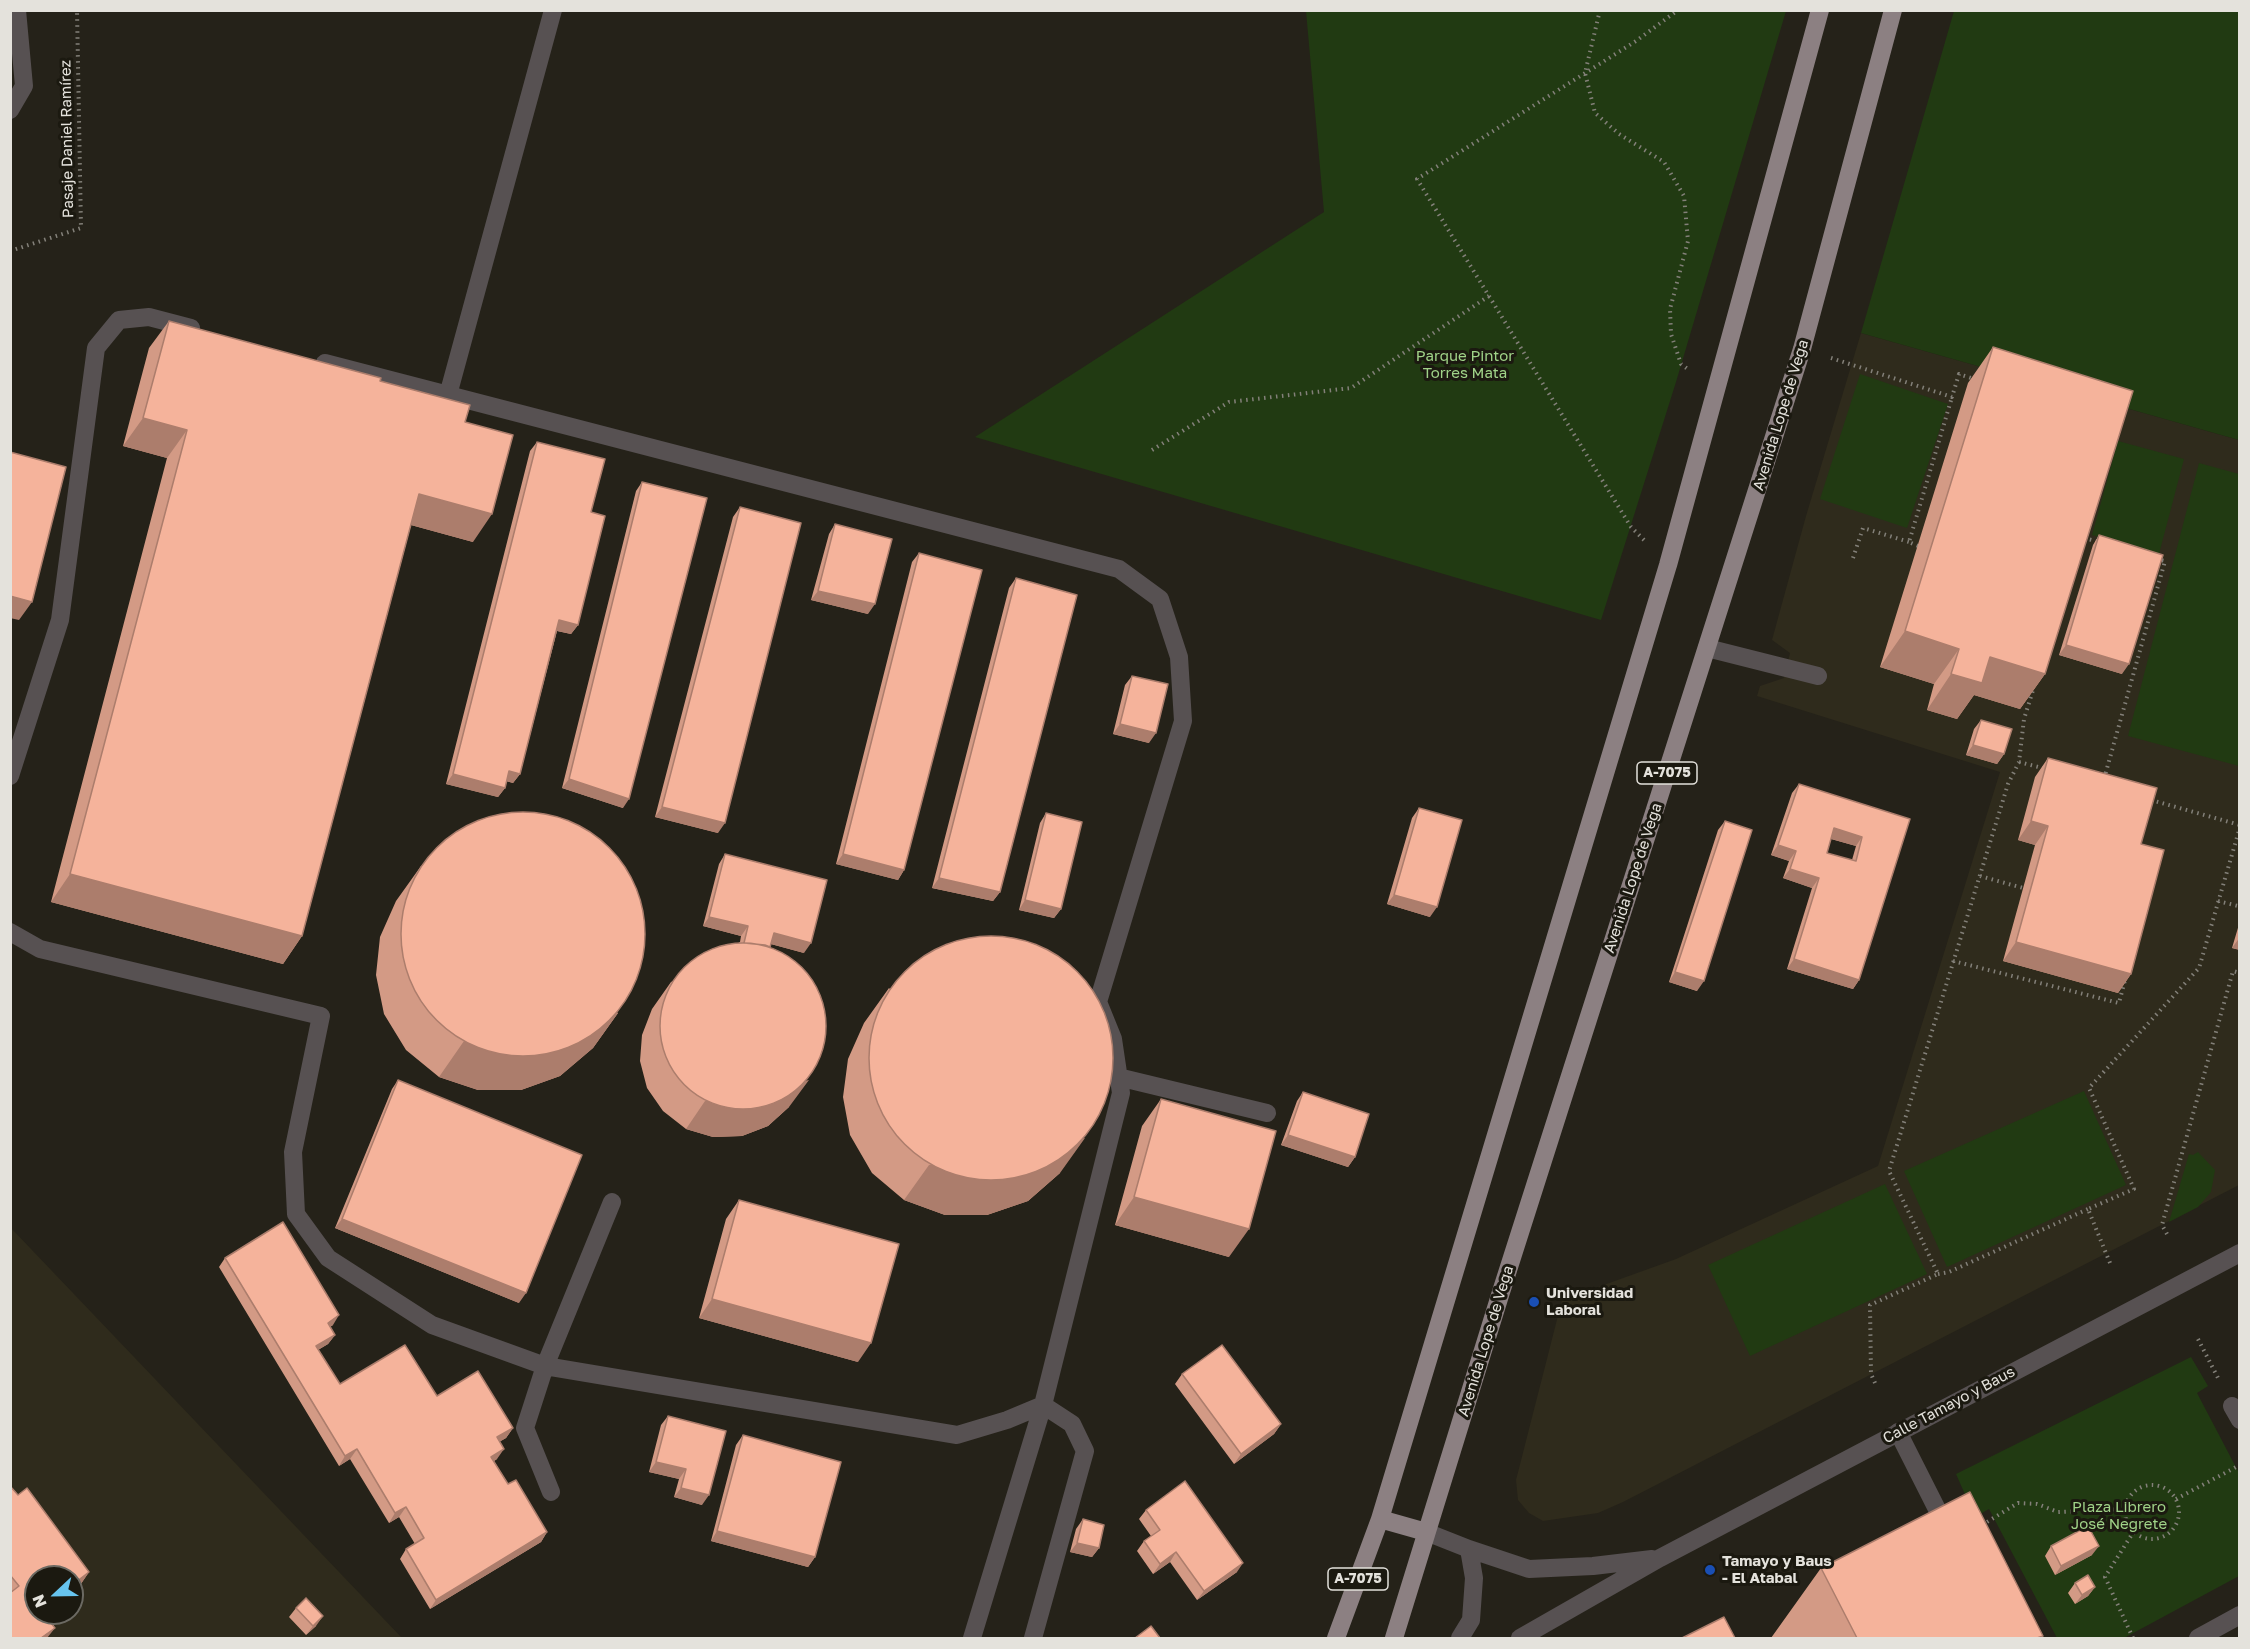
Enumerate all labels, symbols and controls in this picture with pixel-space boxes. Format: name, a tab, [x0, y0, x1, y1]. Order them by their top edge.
street label: Pasaje Daniel Ramírez	[57, 60, 77, 218]
street label: Avenida Lope de Vega	[1749, 337, 1813, 493]
park label: Parque Pintor Torres Mata	[1416, 347, 1514, 382]
road number: A-7075	[1637, 762, 1697, 784]
street label: Avenida Lope de Vega	[1600, 801, 1666, 955]
street label: Avenida Lope de Vega	[1454, 1263, 1518, 1419]
place label: Universidad Laboral	[1546, 1284, 1633, 1319]
marker: Universidad Laboral	[1527, 1295, 1541, 1309]
street label: Calle Tamayo y Baus	[1880, 1363, 2018, 1447]
park label: Plaza Librero José Negrete	[2071, 1498, 2167, 1533]
place label: Tamayo y Baus - El Atabal	[1722, 1552, 1832, 1587]
marker: Tamayo y Baus - El Atabal	[1703, 1563, 1717, 1577]
north arrow	[24, 1565, 84, 1625]
road number: A-7075	[1328, 1568, 1388, 1590]
text: N	[28, 1592, 51, 1610]

